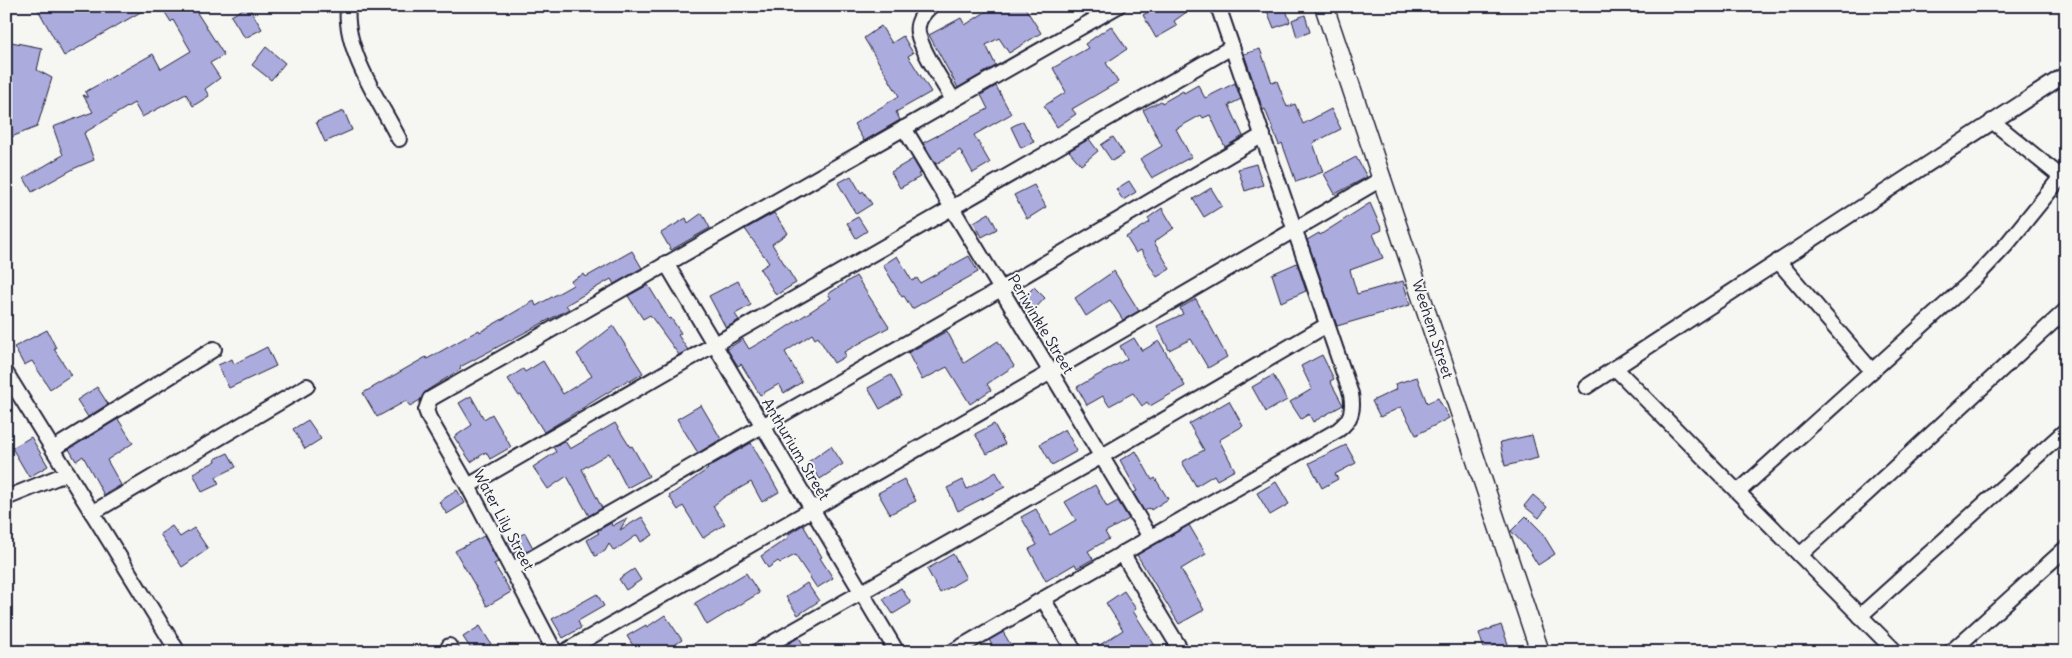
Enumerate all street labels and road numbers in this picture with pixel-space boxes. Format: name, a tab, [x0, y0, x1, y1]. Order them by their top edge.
street label: Periwinkle Street	[1004, 271, 1078, 377]
street label: Weehem Street	[1408, 277, 1458, 381]
street label: Anthurium Street	[758, 395, 834, 503]
street label: Water Lily Street	[469, 466, 539, 574]

